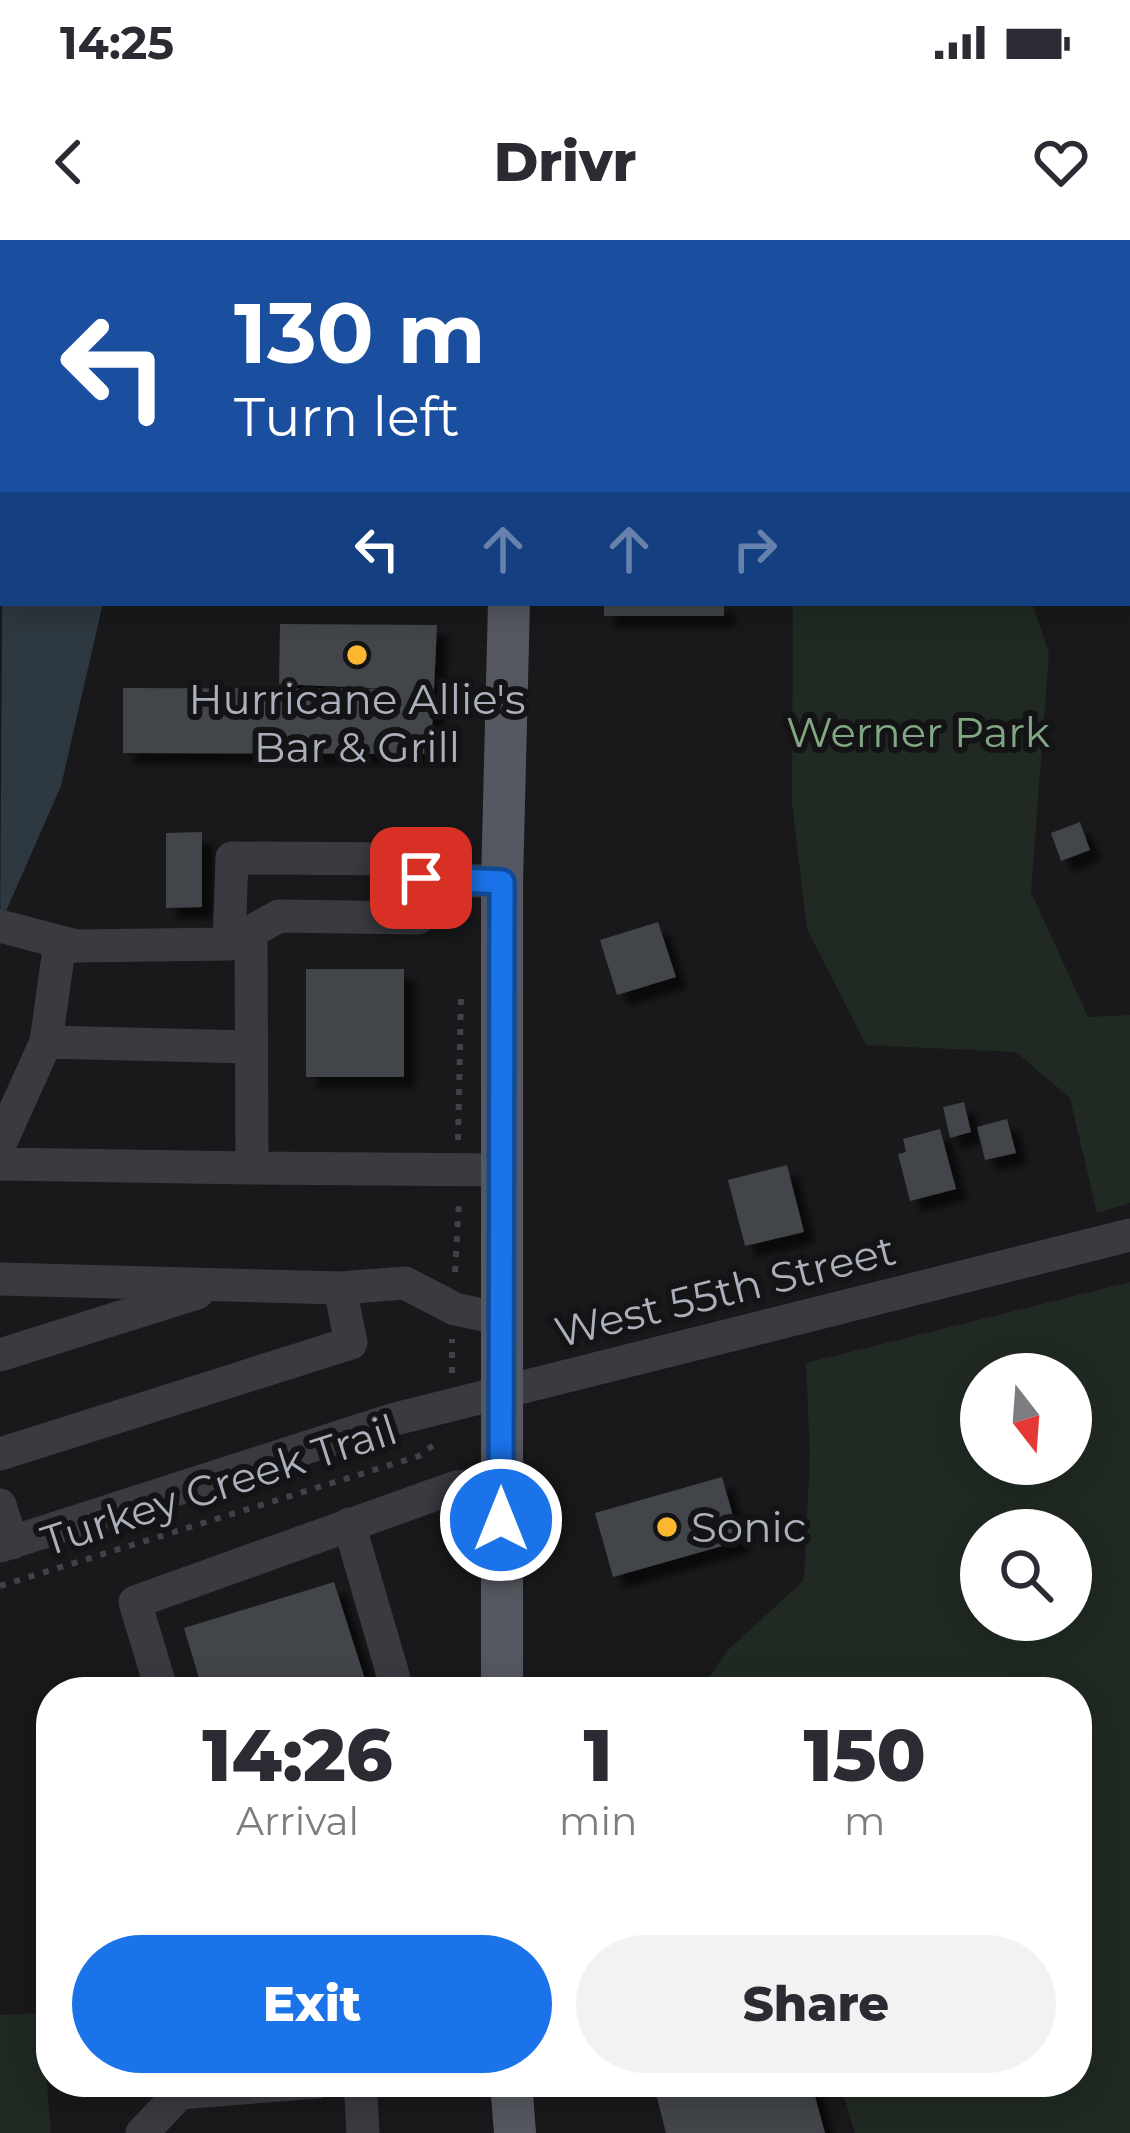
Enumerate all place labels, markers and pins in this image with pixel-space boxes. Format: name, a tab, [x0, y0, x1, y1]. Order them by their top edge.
marker: Hurricane Allie's Bar & Grill	[344, 642, 370, 668]
place label: Hurricane Allie's Bar & Grill	[188, 673, 526, 773]
pin	[370, 827, 472, 929]
place label: Sonic	[691, 1501, 807, 1553]
marker: Sonic	[654, 1514, 680, 1540]

